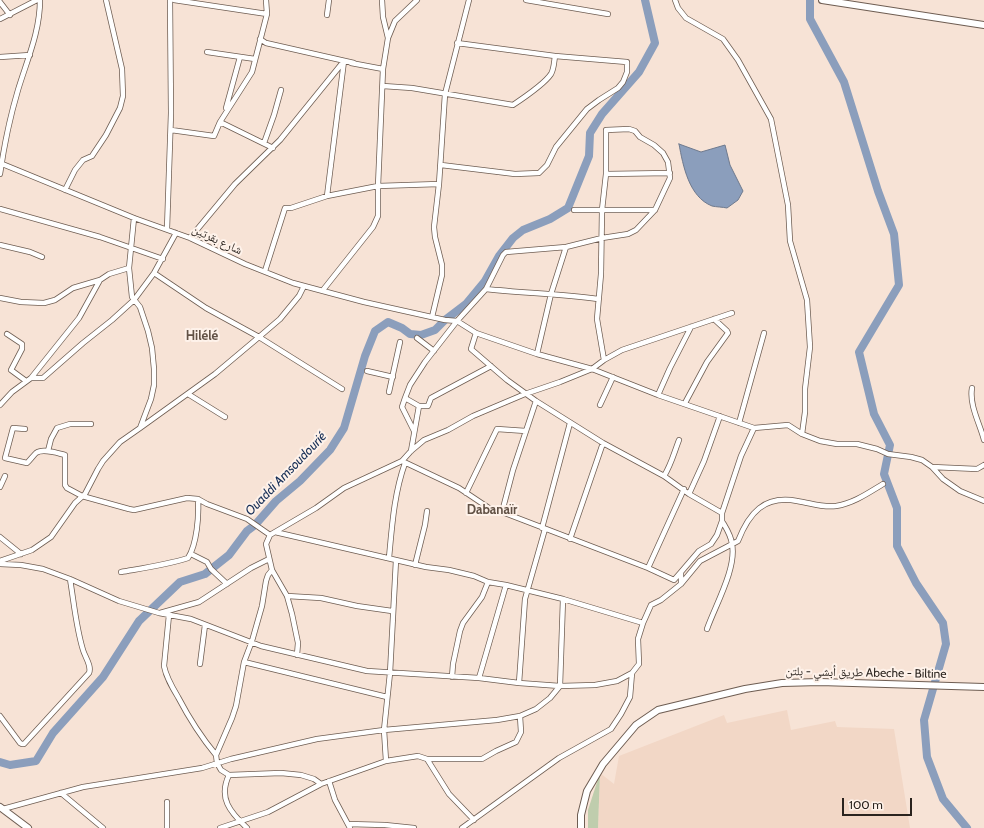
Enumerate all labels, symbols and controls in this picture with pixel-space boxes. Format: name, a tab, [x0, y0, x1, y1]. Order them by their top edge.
street label: شارع بقرتين	[190, 222, 244, 258]
district label: Hilélé	[186, 328, 218, 344]
water label: Ouaddi Amsoudourié	[242, 429, 330, 519]
district label: Dabanaïr	[467, 502, 517, 518]
street label: طريق أبشي - بلتن Abeche - Biltine	[785, 664, 947, 682]
scale bar	[844, 790, 914, 816]
text: 100 m	[849, 797, 883, 812]

